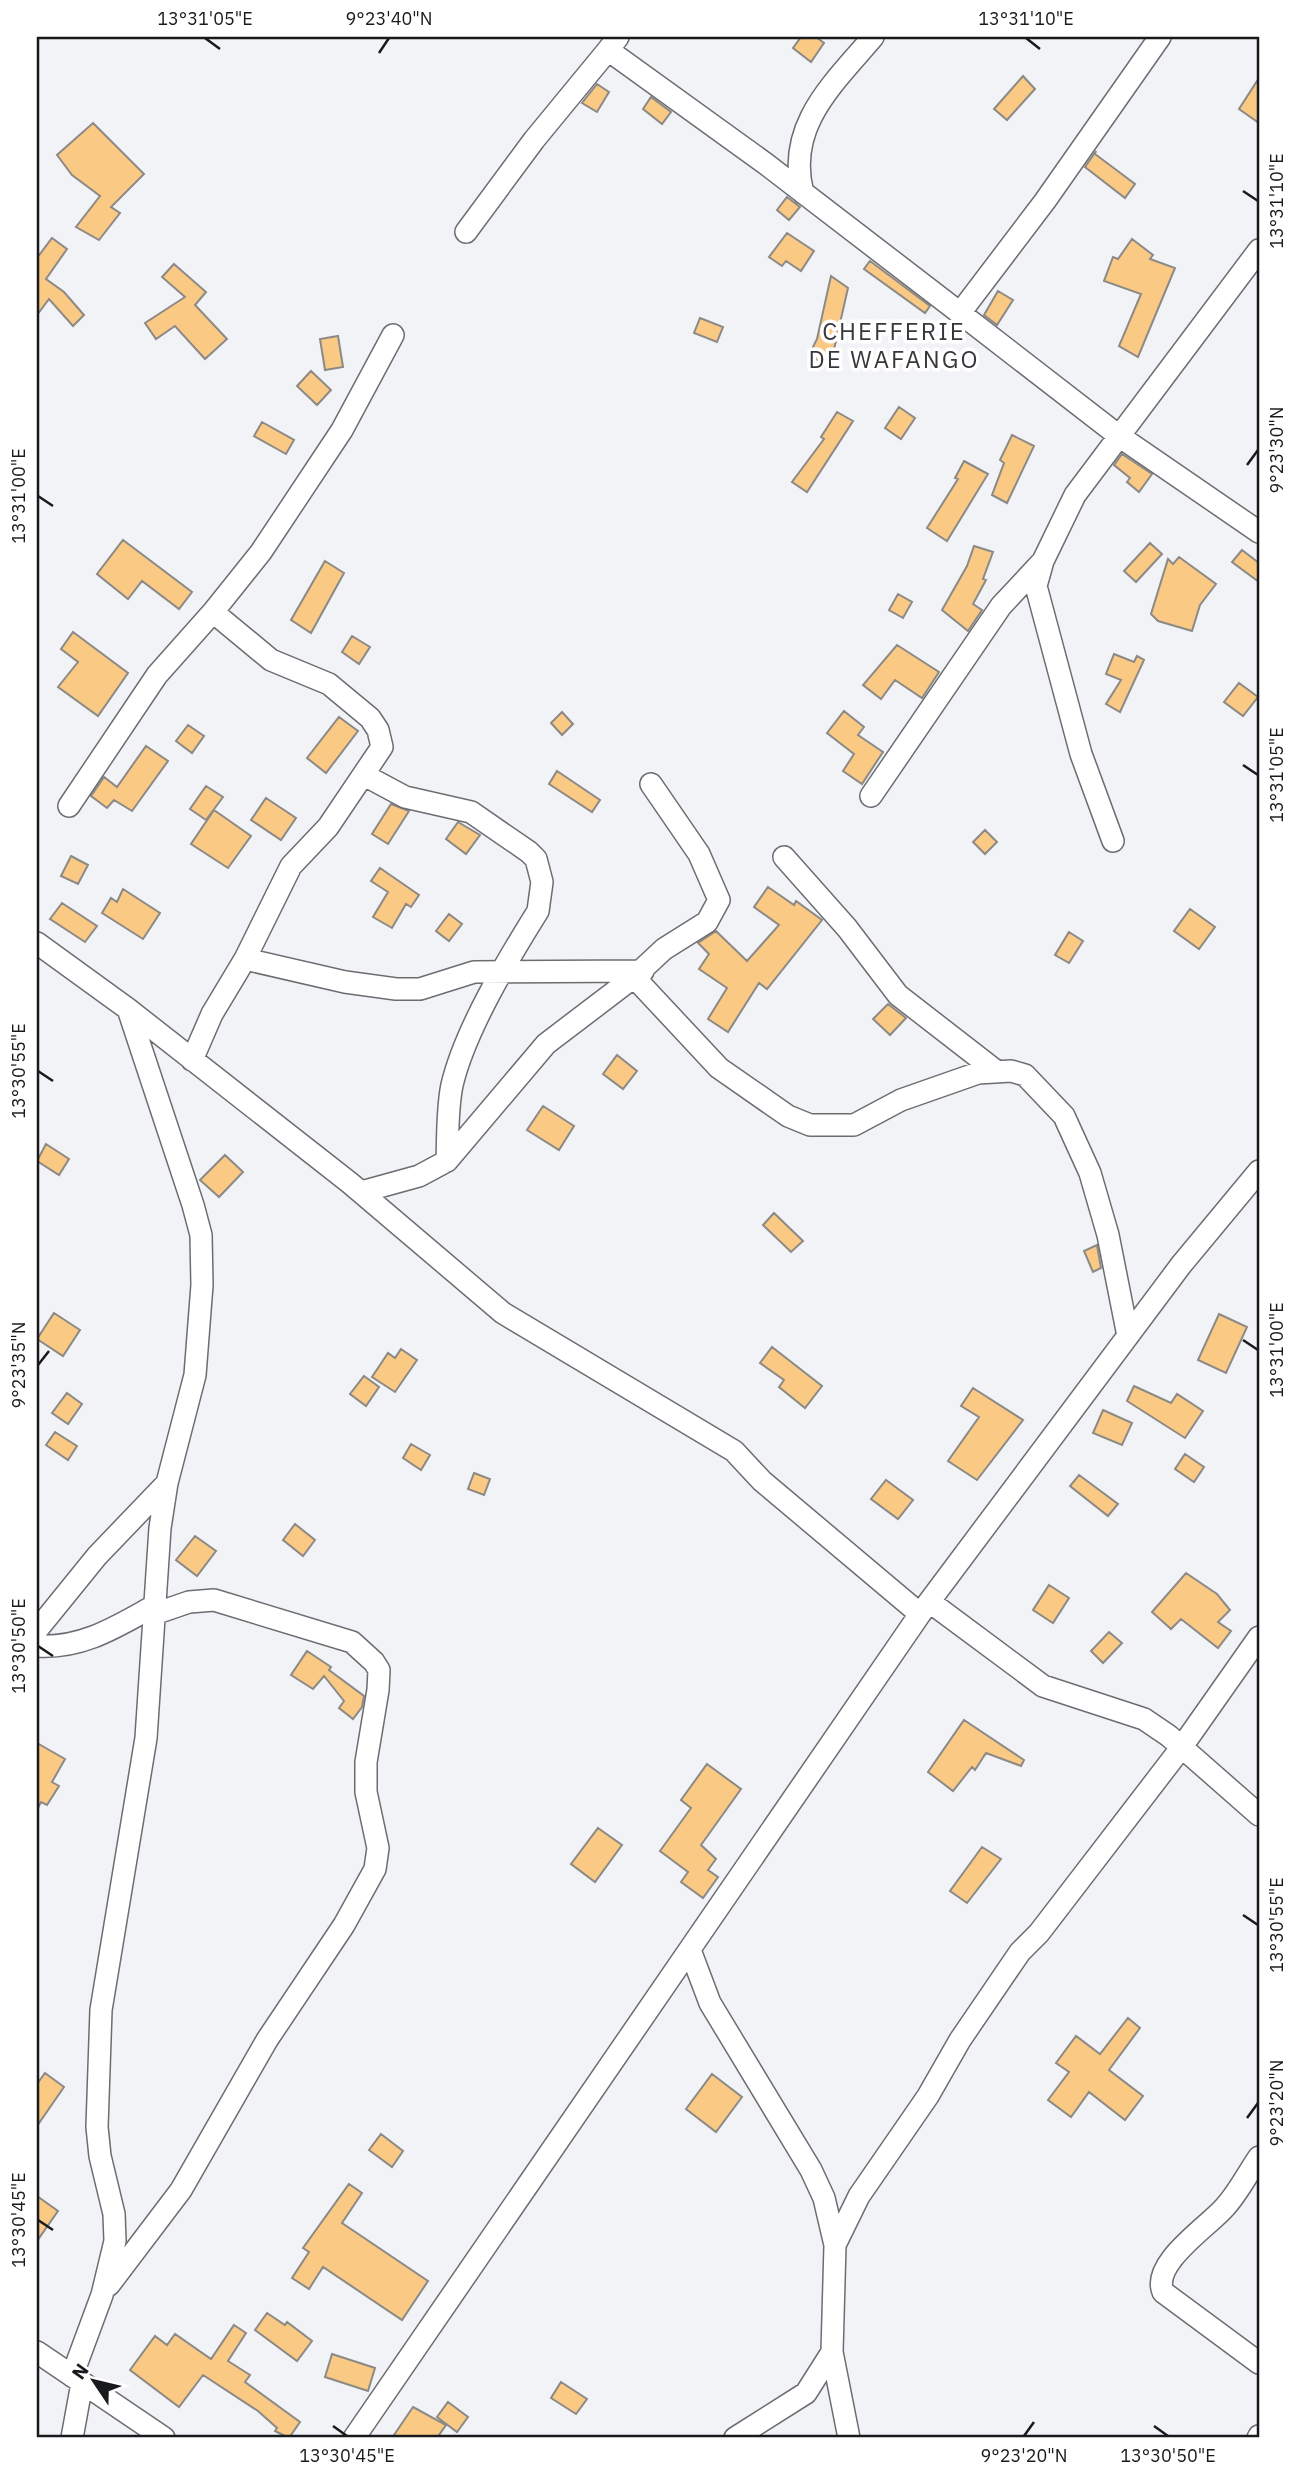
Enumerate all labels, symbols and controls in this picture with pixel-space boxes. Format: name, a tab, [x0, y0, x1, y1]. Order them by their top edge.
text: 13°31'05"E	[157, 7, 253, 30]
text: 9°23'40"N	[345, 7, 433, 30]
text: 13°31'10"E	[978, 7, 1074, 30]
text: 13°31'10"E	[1265, 153, 1288, 249]
district label: CHEFFERIE DE WAFANGO	[809, 315, 979, 375]
text: 9°23'30"N	[1265, 406, 1288, 494]
text: 13°31'00"E	[7, 448, 30, 544]
text: 13°31'05"E	[1265, 727, 1288, 823]
text: 13°30'55"E	[7, 1023, 30, 1119]
text: 13°31'00"E	[1265, 1302, 1288, 1398]
text: 9°23'35"N	[7, 1321, 30, 1409]
text: 13°30'50"E	[7, 1598, 30, 1694]
text: 13°30'55"E	[1265, 1877, 1288, 1973]
text: 9°23'20"N	[1265, 2059, 1288, 2147]
text: 13°30'45"E	[7, 2172, 30, 2268]
north arrow	[60, 2346, 130, 2416]
text: N	[66, 2359, 94, 2384]
text: 13°30'45"E	[299, 2444, 395, 2467]
text: 9°23'20"N	[980, 2444, 1068, 2467]
text: 13°30'50"E	[1120, 2444, 1216, 2467]

